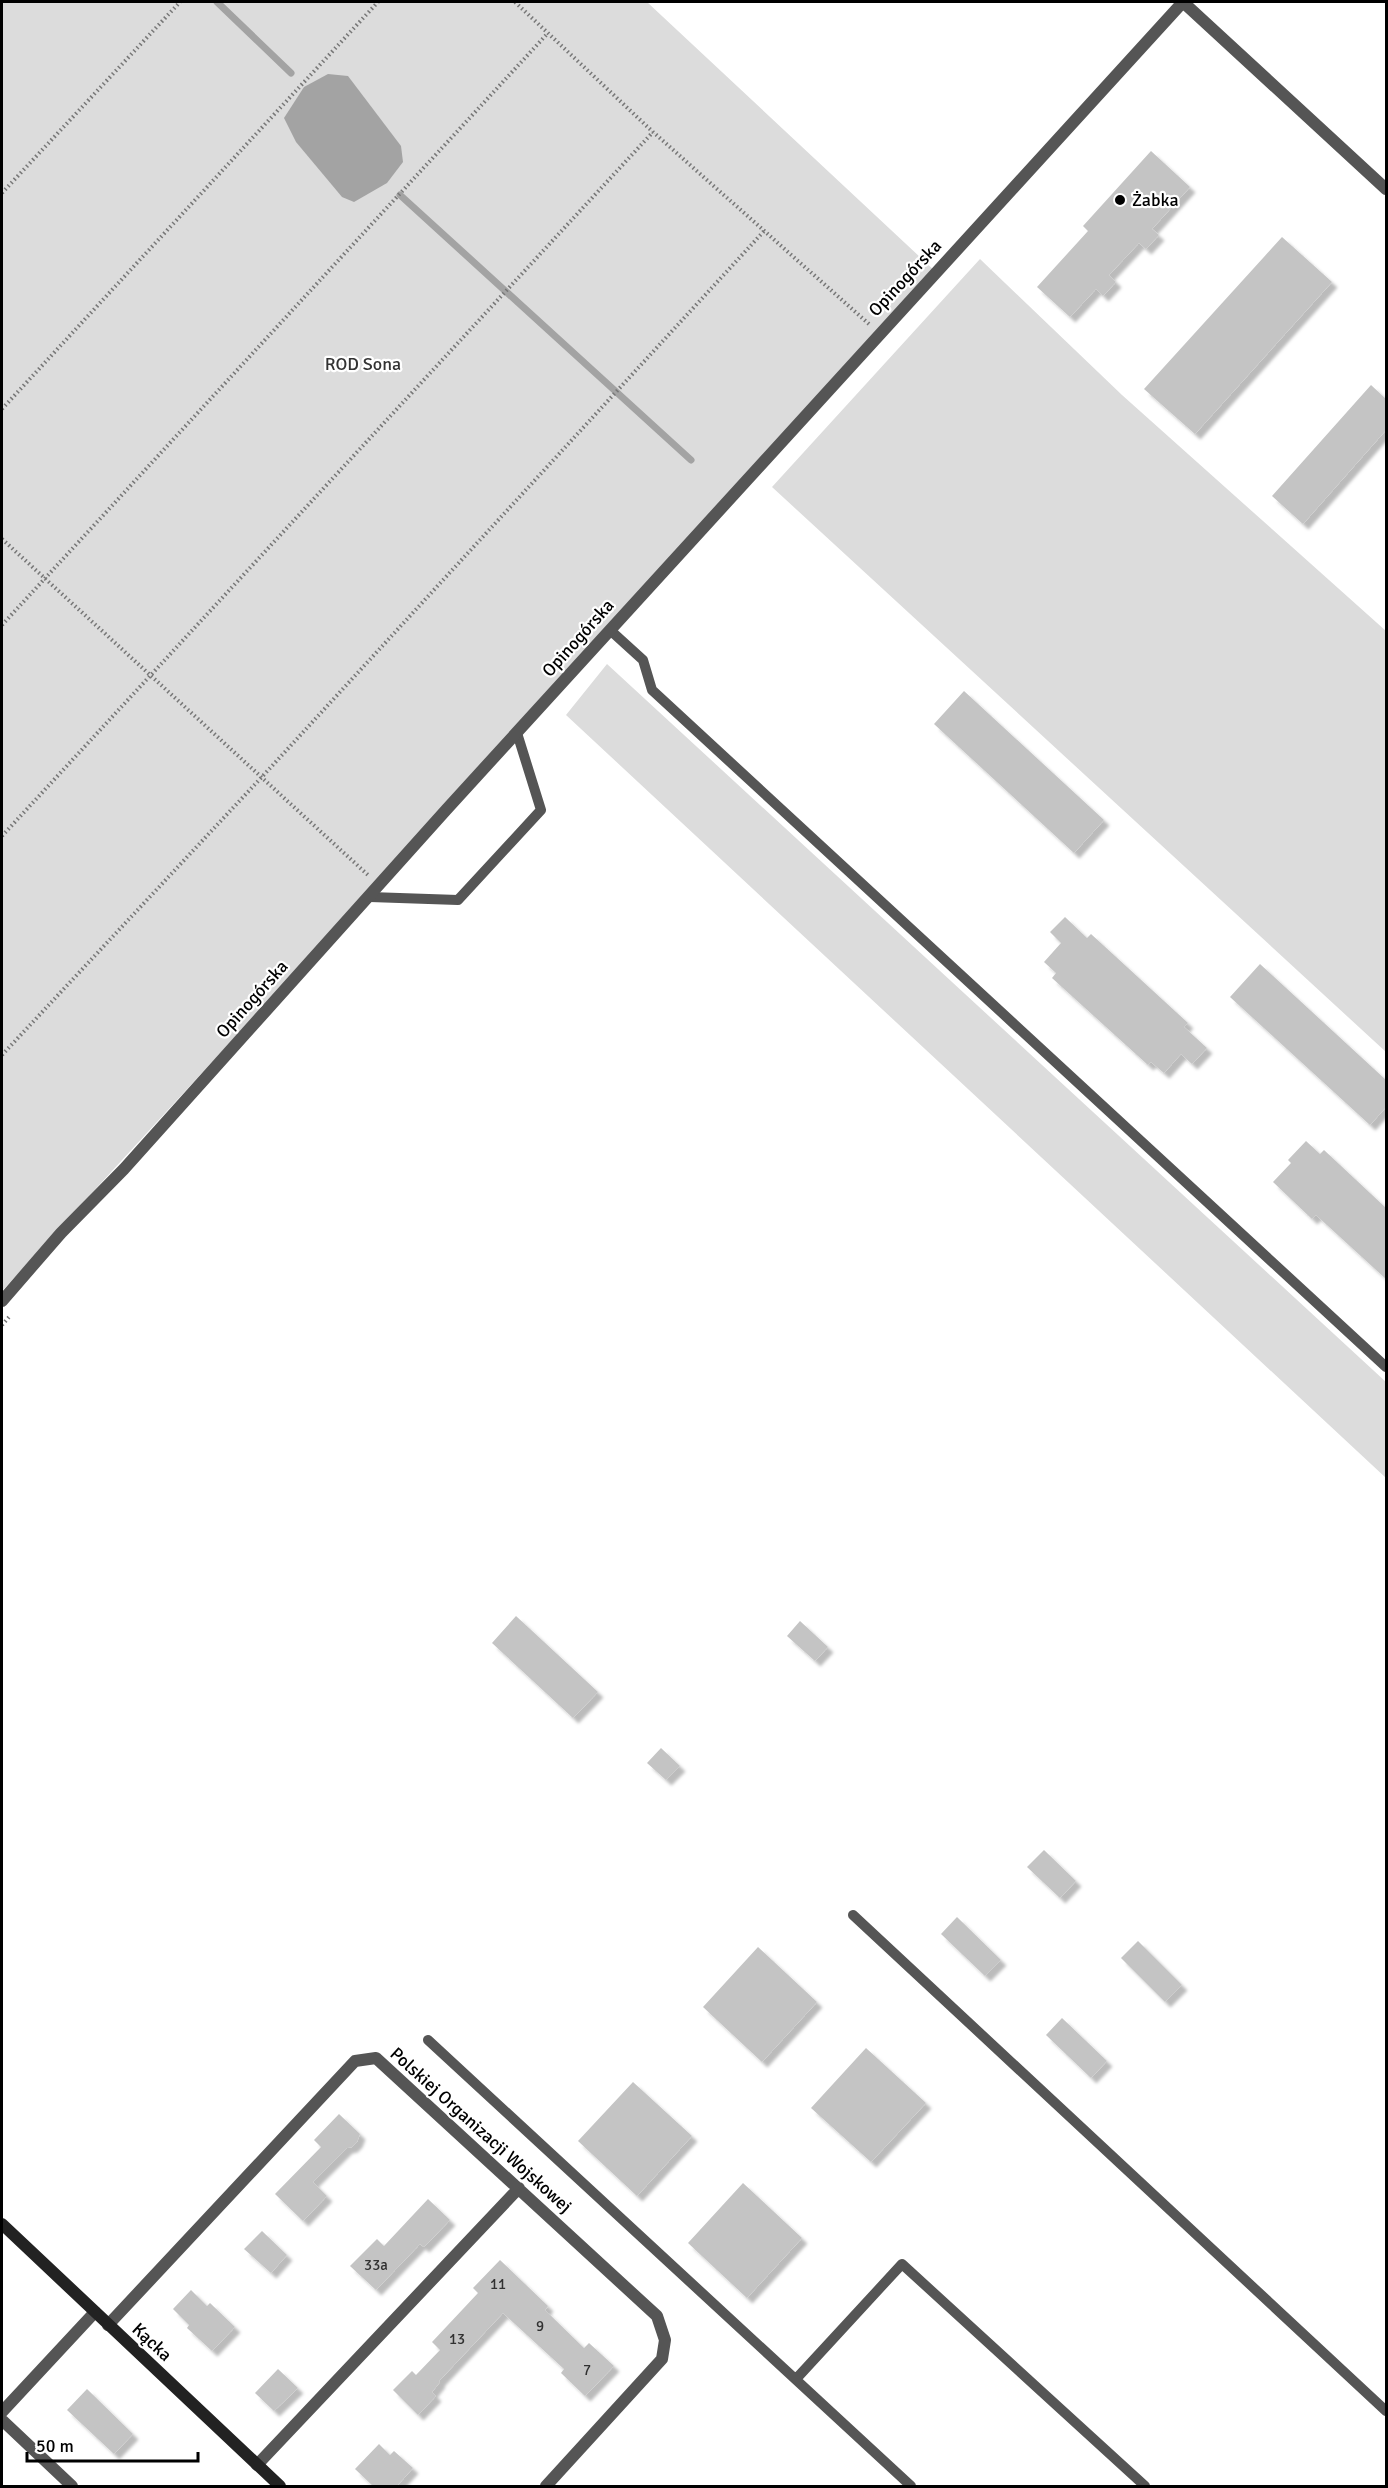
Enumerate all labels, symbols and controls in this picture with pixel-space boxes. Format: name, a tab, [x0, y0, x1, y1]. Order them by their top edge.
place label: Żabka	[1132, 189, 1179, 211]
marker: Żabka	[1113, 193, 1127, 207]
street label: Opinogórska	[864, 235, 946, 321]
park label: ROD Sona	[325, 353, 401, 375]
street label: Opinogórska	[537, 595, 619, 681]
street label: Opinogórska	[211, 956, 293, 1042]
street label: Polskiej Organizacji Wojskowej	[386, 2043, 576, 2217]
house number: 33a	[364, 2256, 388, 2274]
house number: 11	[490, 2275, 506, 2293]
house number: 9	[536, 2317, 544, 2335]
street label: Kącka	[127, 2318, 177, 2366]
house number: 13	[449, 2330, 465, 2348]
house number: 7	[583, 2361, 591, 2379]
scale bar	[27, 2425, 198, 2463]
text: 50 m	[36, 2435, 74, 2457]

